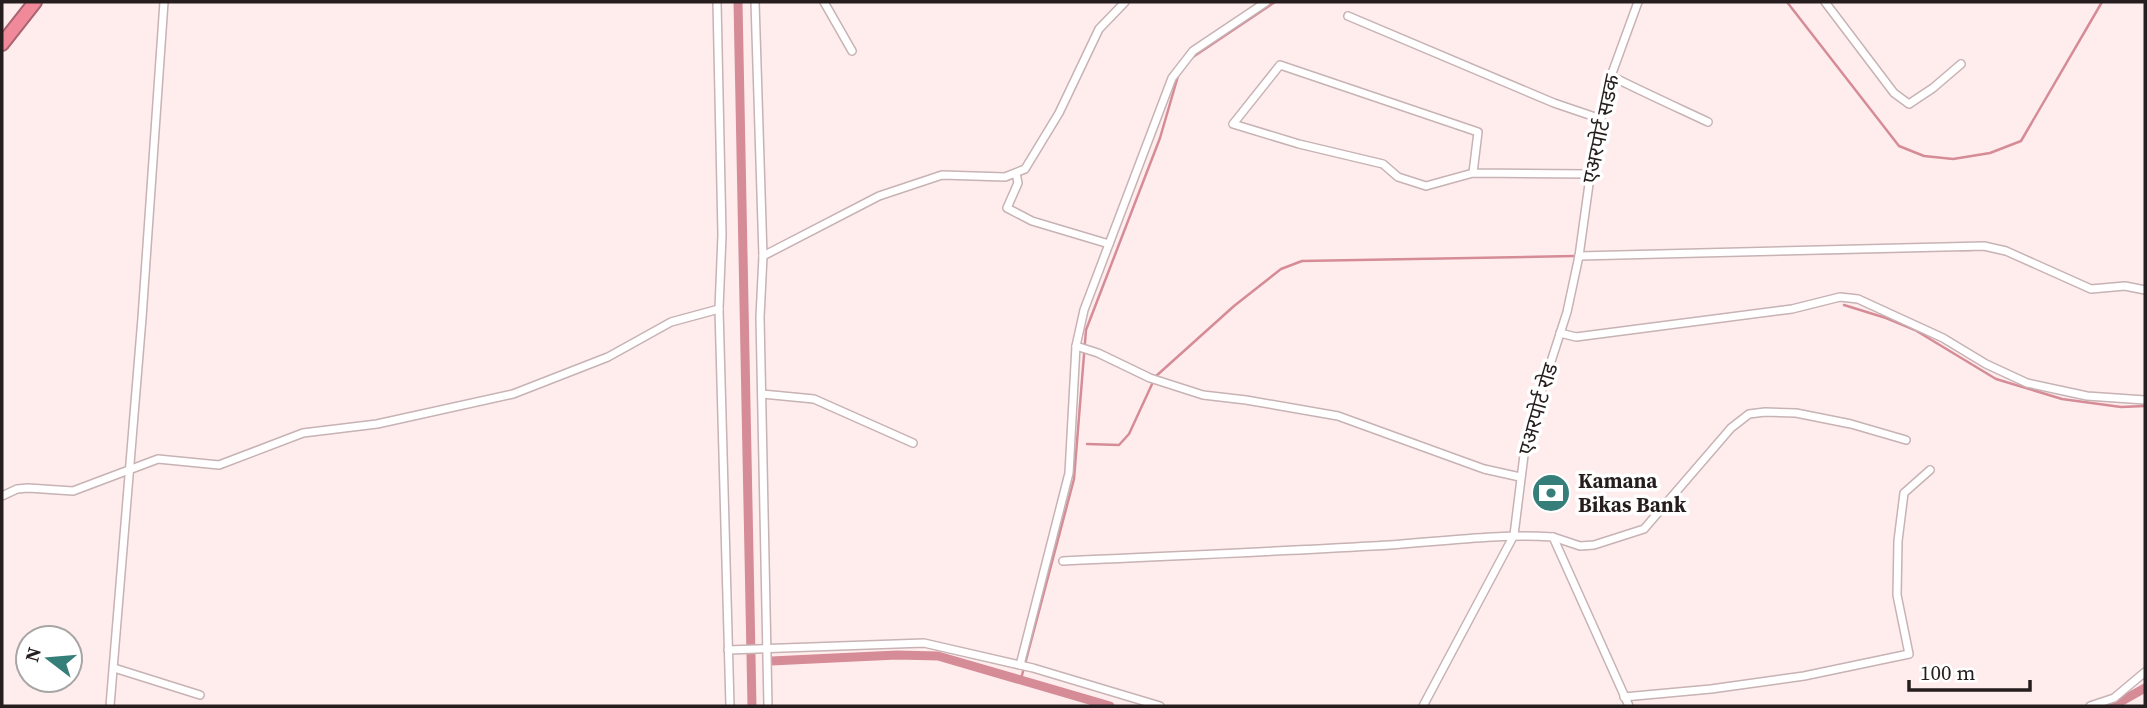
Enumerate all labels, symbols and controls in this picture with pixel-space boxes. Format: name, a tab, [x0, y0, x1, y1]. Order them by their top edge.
street label: एअरपोर्ट सडक	[1575, 71, 1626, 186]
street label: एअरपोर्ट रोड	[1511, 359, 1565, 458]
place label: Kamana Bikas Bank	[1578, 466, 1687, 519]
bank icon: Kamana Bikas Bank	[1530, 472, 1572, 514]
north arrow	[14, 624, 84, 694]
text: N	[18, 644, 47, 665]
scale bar	[1909, 648, 2030, 692]
text: 100 m	[1920, 658, 1975, 687]

